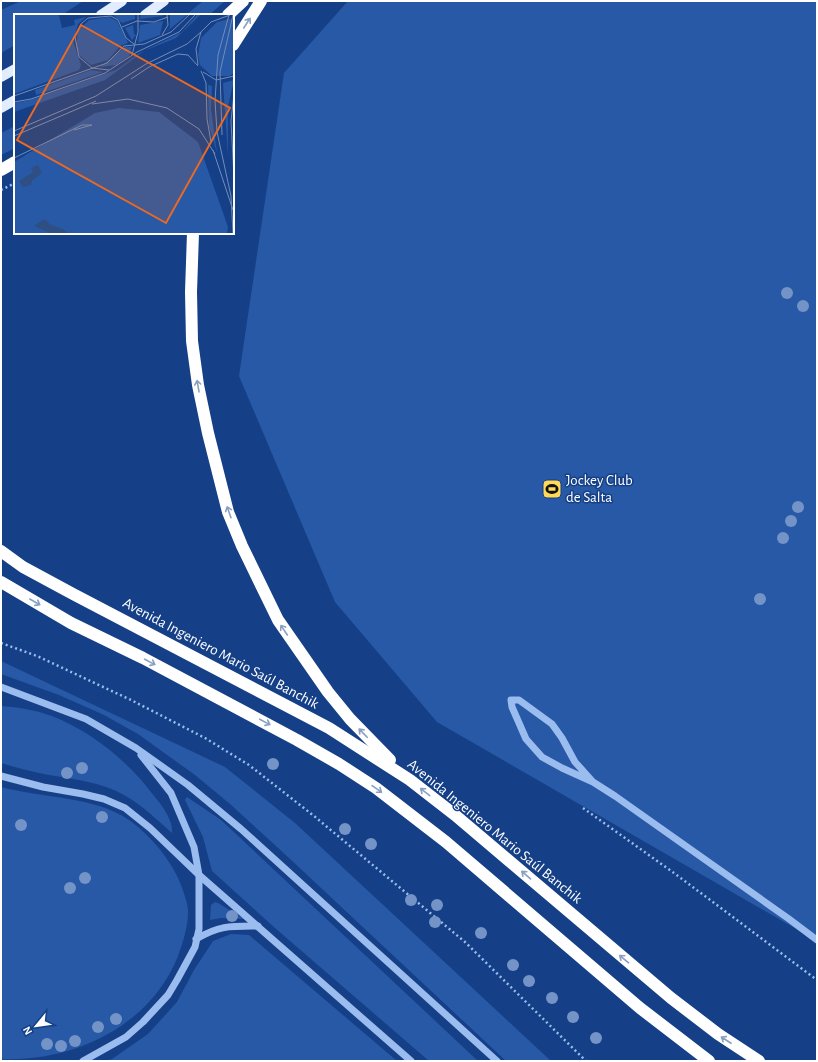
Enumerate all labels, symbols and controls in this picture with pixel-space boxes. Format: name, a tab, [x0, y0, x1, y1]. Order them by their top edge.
inset map	[14, 14, 234, 234]
one-way arrow	[243, 18, 251, 29]
one-way arrow	[194, 380, 202, 393]
place label: Jockey Club de Salta	[566, 473, 633, 505]
sports icon: Jockey Club de Salta	[541, 478, 563, 500]
one-way arrow	[225, 506, 232, 519]
street label: Avenida Ingeniero Mario Saúl Banchik	[120, 595, 321, 712]
one-way arrow	[28, 598, 40, 606]
one-way arrow	[280, 624, 288, 635]
one-way arrow	[143, 659, 155, 666]
one-way arrow	[258, 719, 270, 727]
one-way arrow	[358, 728, 368, 738]
street label: Avenida Ingeniero Mario Saúl Banchik	[405, 756, 585, 906]
one-way arrow	[371, 785, 382, 793]
one-way arrow	[420, 788, 431, 796]
one-way arrow	[520, 870, 531, 879]
one-way arrow	[619, 955, 630, 964]
north arrow	[16, 1006, 56, 1046]
text: N	[21, 1025, 34, 1037]
one-way arrow	[721, 1035, 732, 1044]

